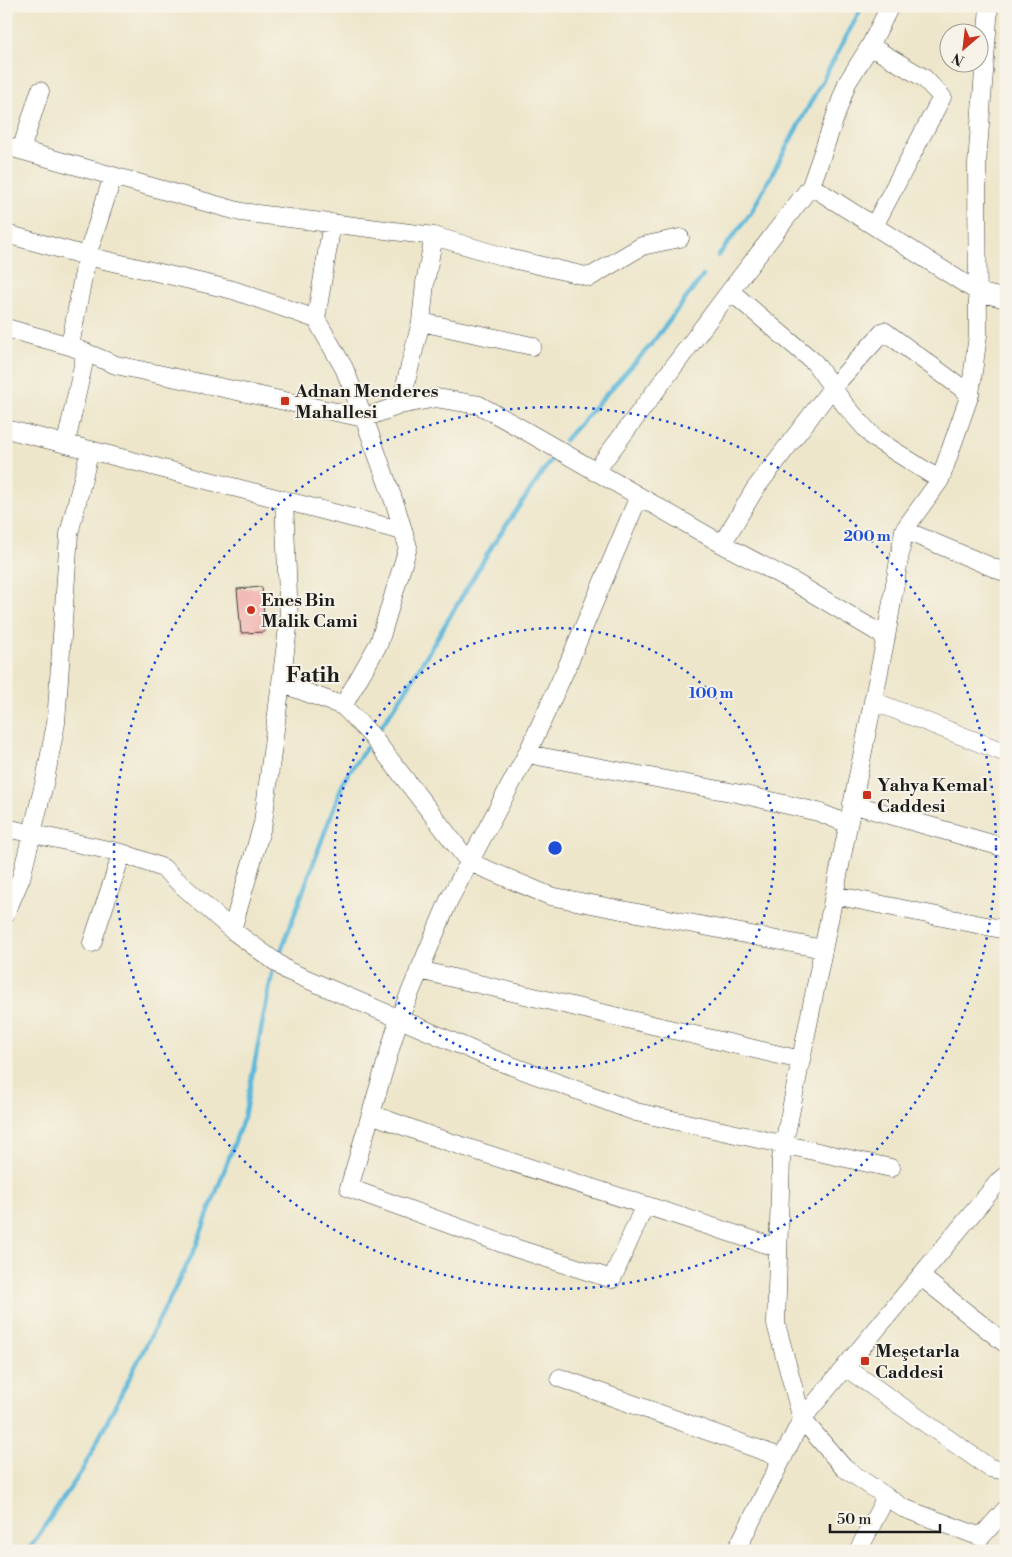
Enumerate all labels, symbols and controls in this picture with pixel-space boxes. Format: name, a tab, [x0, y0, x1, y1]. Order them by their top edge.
north arrow	[940, 22, 990, 72]
text: N	[949, 48, 967, 69]
place label: Adnan Menderes Mahallesi	[294, 380, 439, 424]
marker: Adnan Menderes Mahallesi	[279, 395, 291, 407]
text: 200 m	[843, 527, 891, 546]
place label: Enes Bin Malik Cami	[261, 589, 358, 633]
marker: Enes Bin Malik Cami	[245, 604, 257, 616]
district label: Fatih	[286, 662, 340, 689]
text: 100 m	[689, 684, 734, 703]
place label: Yahya Kemal Caddesi	[877, 774, 988, 818]
marker: Yahya Kemal Caddesi	[861, 789, 873, 801]
centre of rings	[546, 839, 564, 857]
place label: Meşetarla Caddesi	[875, 1340, 960, 1384]
marker: Meşetarla Caddesi	[859, 1355, 871, 1367]
scale bar	[830, 1502, 940, 1534]
text: 50 m	[837, 1510, 871, 1529]

